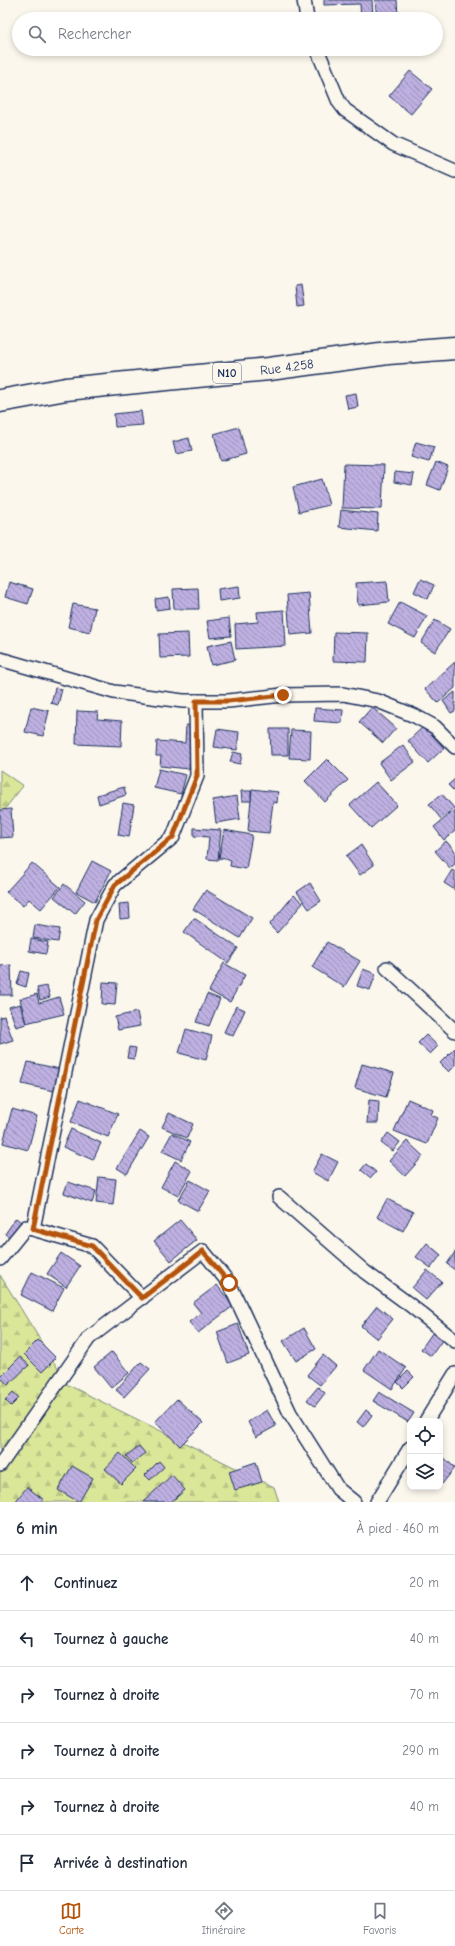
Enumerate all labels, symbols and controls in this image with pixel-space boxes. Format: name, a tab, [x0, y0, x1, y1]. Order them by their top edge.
search box	[12, 12, 443, 56]
icon: search	[26, 23, 48, 45]
text: Rechercher	[58, 25, 131, 43]
street label: Rue 4.258	[259, 356, 315, 377]
road number: N10	[213, 363, 241, 383]
route end	[274, 686, 292, 704]
route start	[220, 1274, 238, 1292]
map controls	[407, 1418, 443, 1490]
button: locate	[407, 1418, 443, 1454]
button: layers	[407, 1454, 443, 1490]
text: 6 min	[16, 1519, 58, 1538]
text: À pied · 460 m	[357, 1521, 439, 1536]
icon: ahead	[16, 1572, 38, 1594]
text: Continuez	[54, 1574, 117, 1592]
text: 20 m	[409, 1575, 439, 1590]
icon: left	[16, 1628, 38, 1650]
text: Tournez à gauche	[54, 1630, 168, 1648]
text: 40 m	[410, 1631, 439, 1646]
icon: right	[16, 1684, 38, 1706]
text: Tournez à droite	[54, 1686, 159, 1704]
text: 70 m	[410, 1687, 439, 1702]
icon: right	[16, 1740, 38, 1762]
text: Tournez à droite	[54, 1742, 159, 1760]
text: 290 m	[402, 1743, 439, 1758]
icon: right	[16, 1796, 38, 1818]
text: Tournez à droite	[54, 1798, 159, 1816]
text: 40 m	[410, 1799, 439, 1814]
icon: arrive	[16, 1852, 38, 1874]
text: Arrivée à destination	[54, 1854, 188, 1872]
tab: Carte	[59, 1900, 84, 1937]
tab: Itinéraire	[202, 1900, 245, 1937]
tab: Favoris	[363, 1900, 396, 1937]

